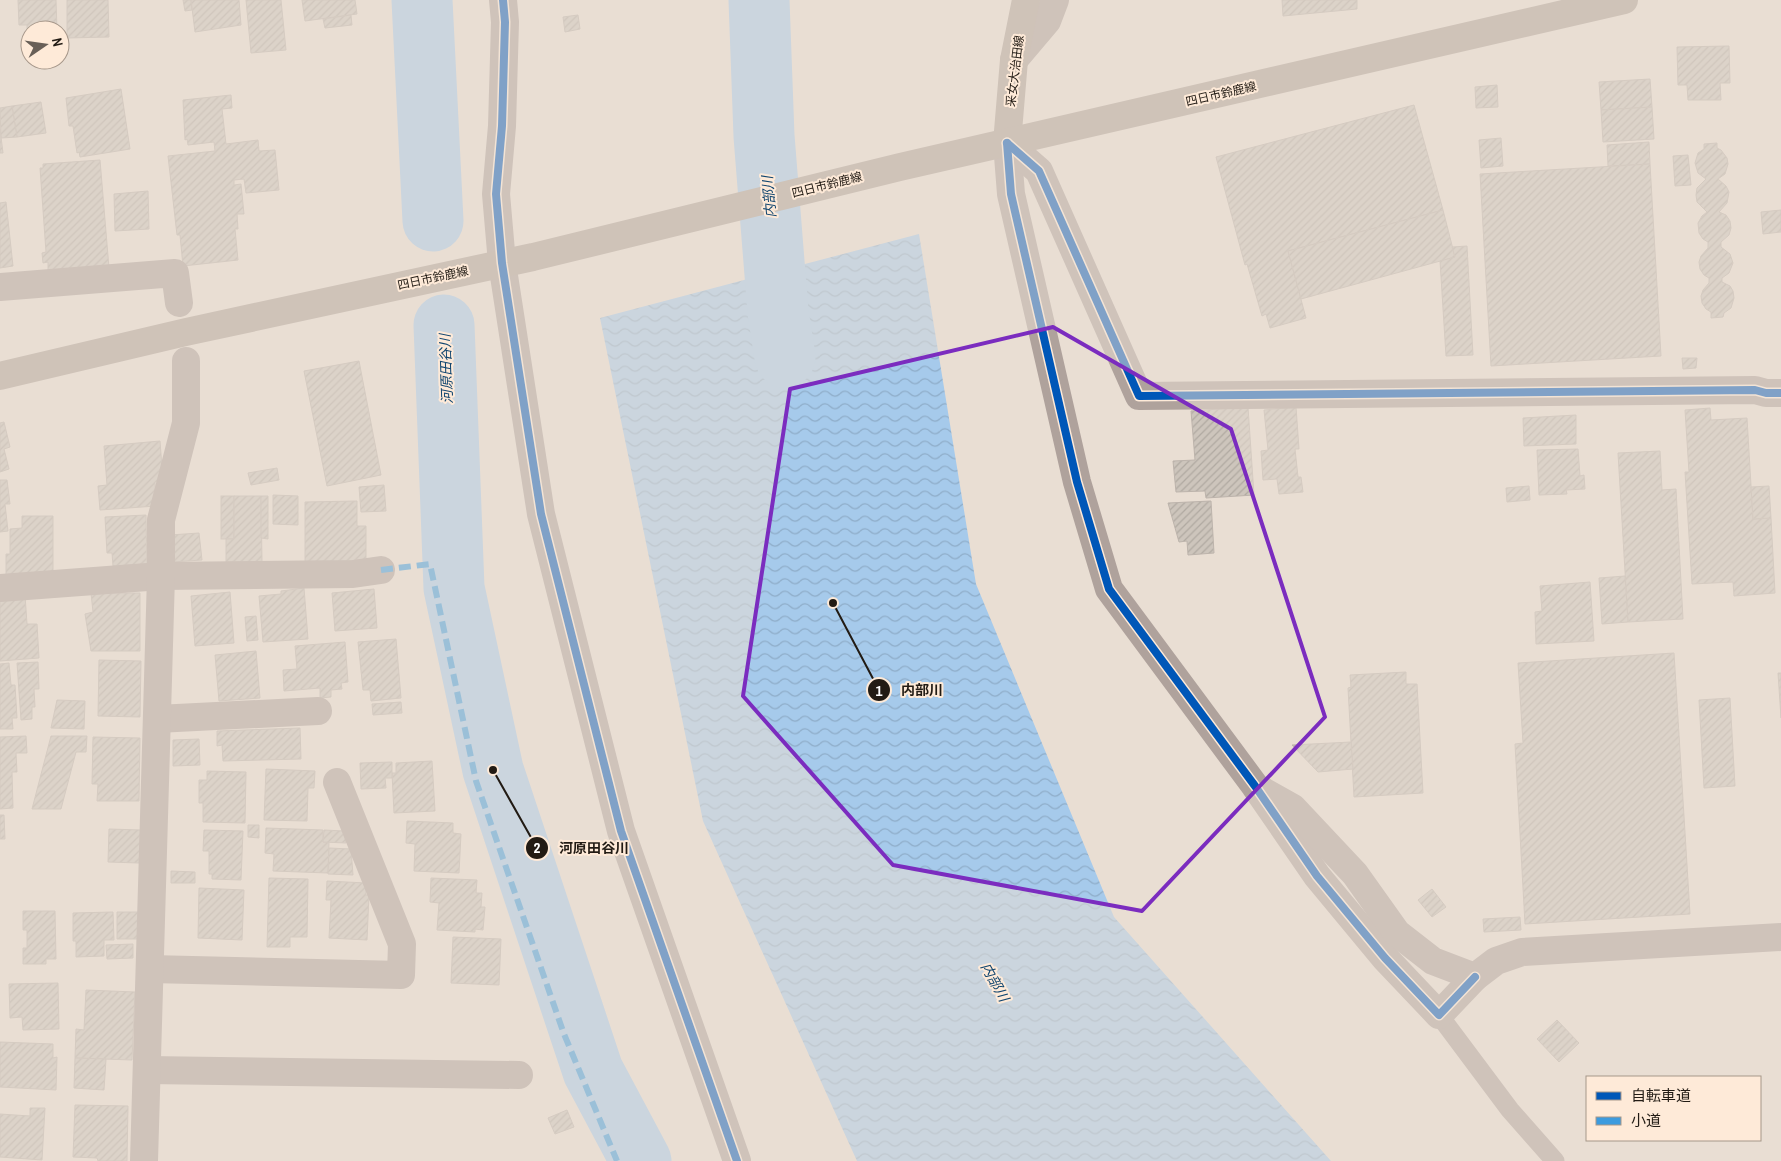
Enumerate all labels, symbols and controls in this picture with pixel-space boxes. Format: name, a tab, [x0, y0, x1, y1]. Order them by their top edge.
north arrow	[20, 20, 70, 70]
street label: 采女大治田線	[1003, 34, 1027, 108]
text: N	[48, 36, 67, 48]
street label: 四日市鈴鹿線	[1184, 78, 1258, 110]
street label: 四日市鈴鹿線	[790, 169, 864, 201]
water label: 内部川	[758, 173, 780, 219]
street label: 四日市鈴鹿線	[396, 263, 470, 293]
water label: 河原田谷川	[436, 332, 456, 404]
callout: 内部川	[866, 676, 953, 705]
text: 1	[876, 680, 883, 701]
text: 内部川	[901, 681, 943, 699]
callout: 河原田谷川	[524, 833, 639, 862]
text: 2	[534, 837, 541, 858]
text: 河原田谷川	[559, 839, 629, 857]
water label: 内部川	[977, 959, 1014, 1006]
legend	[1586, 1076, 1761, 1141]
text: 自転車道	[1631, 1085, 1691, 1106]
text: 小道	[1631, 1110, 1661, 1131]

